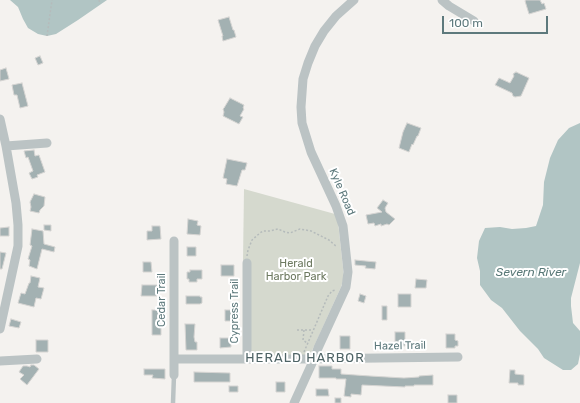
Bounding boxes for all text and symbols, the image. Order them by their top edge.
scale bar [444,8,550,34]
text: 100 m [449,16,483,30]
street label: Kyle Road [326,167,358,217]
park label: Herald Harbor Park [266,257,326,283]
water label: Severn River [496,266,566,280]
street label: Cedar Trail [155,273,169,327]
street label: Cypress Trail [228,278,242,344]
street label: Hazel Trail [374,339,426,353]
district label: HERALD HARBOR [245,350,365,366]

